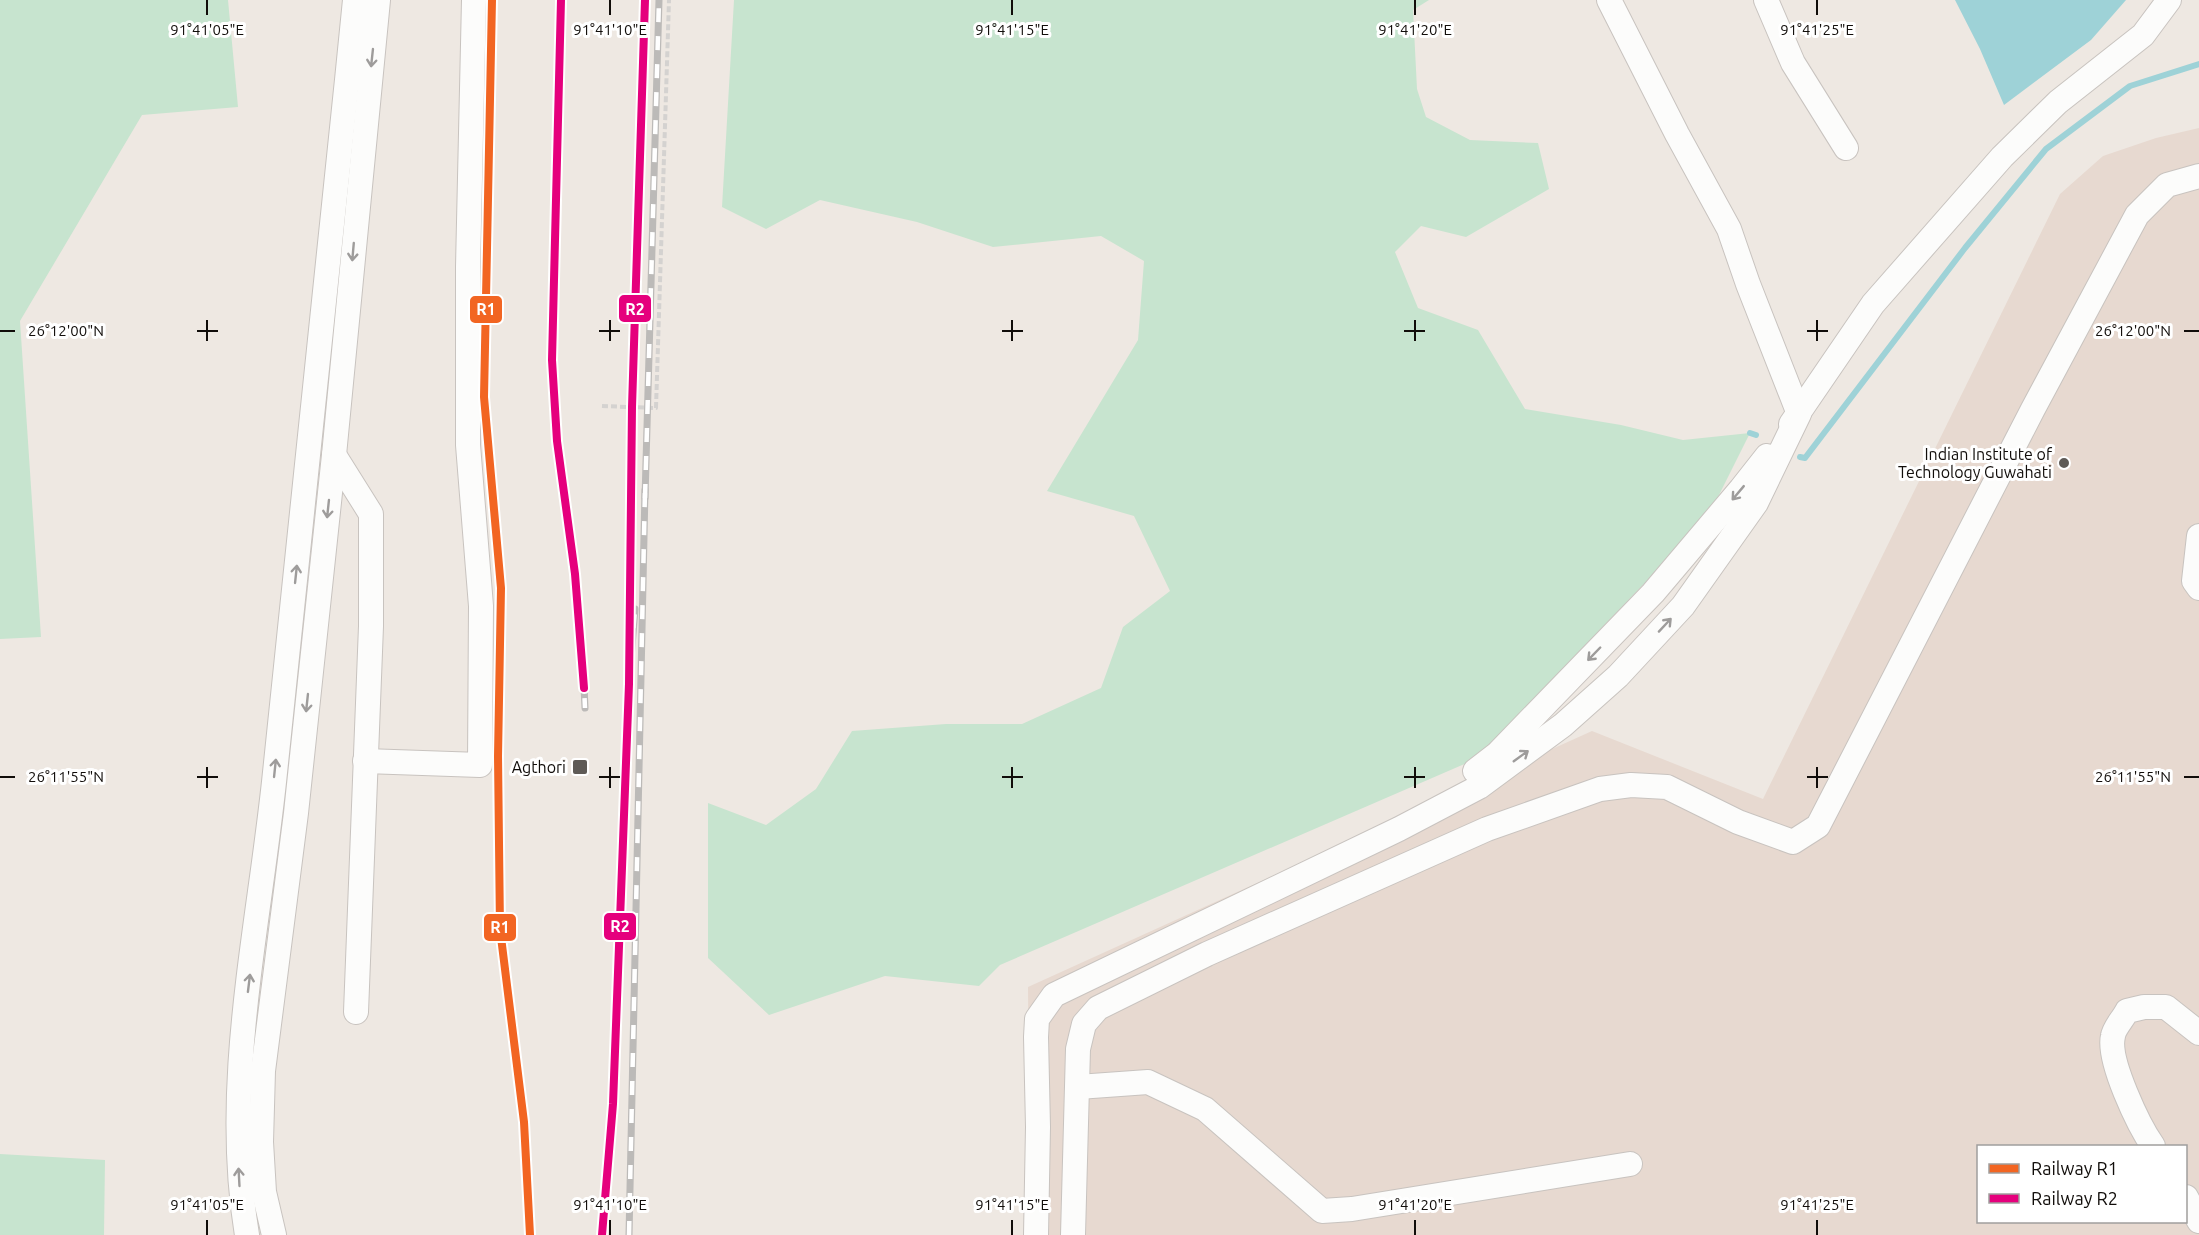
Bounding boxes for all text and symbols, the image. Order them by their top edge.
text: 91°41'05"E [170,21,244,38]
text: 91°41'10"E [573,21,647,38]
text: 91°41'15"E [975,21,1049,38]
text: 91°41'20"E [1378,21,1452,38]
text: 91°41'25"E [1780,21,1854,38]
one-way arrow [366,48,377,68]
one-way arrow [347,242,358,262]
line badge: R2 [618,294,652,323]
line badge: R1 [469,295,503,324]
text: R1 [476,300,496,318]
text: R2 [625,300,645,318]
text: 26°12'00"N [28,322,104,339]
text: 26°12'00"N [2095,322,2171,339]
place label: Indian Institute of Technology Guwahati [1898,445,2053,481]
marker: Indian Institute of Technology Guwahati [2057,456,2071,470]
one-way arrow [1731,485,1744,501]
one-way arrow [322,499,333,518]
one-way arrow [291,565,302,585]
one-way arrow [1658,618,1672,633]
one-way arrow [1587,647,1601,662]
one-way arrow [301,692,312,712]
one-way arrow [1512,750,1528,763]
place label: Agthori [512,758,566,776]
marker: Agthori [571,758,589,776]
one-way arrow [270,759,281,779]
text: 26°11'55"N [28,768,104,785]
text: 26°11'55"N [2095,768,2171,785]
line badge: R2 [603,912,637,941]
line badge: R1 [483,913,517,942]
text: R2 [610,917,630,935]
text: R1 [490,918,510,936]
one-way arrow [244,973,255,993]
legend [1977,1145,2187,1223]
text: Railway R1 [2031,1158,2118,1178]
one-way arrow [234,1168,245,1188]
text: Railway R2 [2031,1188,2118,1208]
text: 91°41'05"E [170,1196,244,1213]
text: 91°41'10"E [573,1196,647,1213]
text: 91°41'15"E [975,1196,1049,1213]
text: 91°41'20"E [1378,1196,1452,1213]
text: 91°41'25"E [1780,1196,1854,1213]

